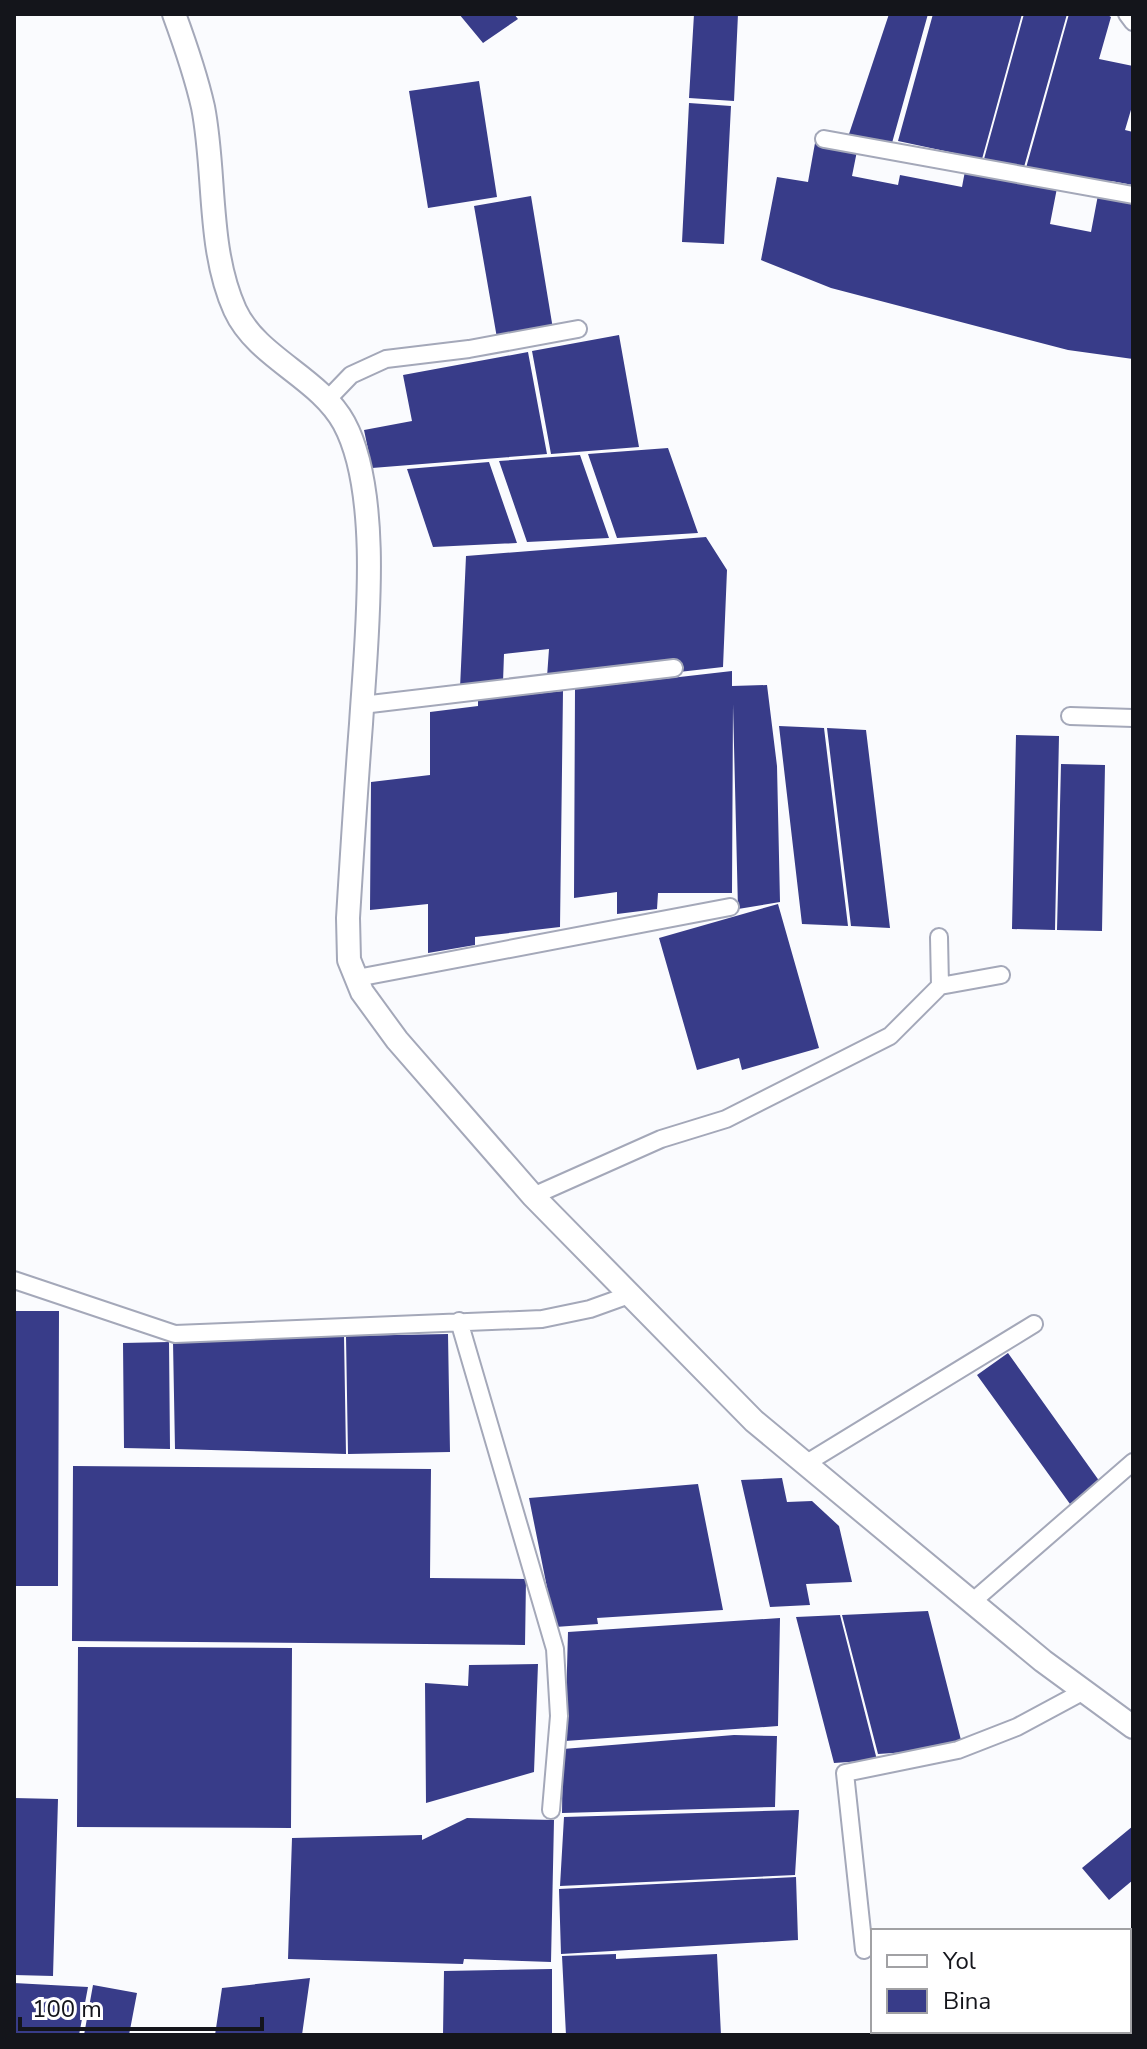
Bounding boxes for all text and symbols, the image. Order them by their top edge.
legend [871,1929,1131,2033]
text: Yol [942,1945,976,1977]
scale bar [20,1981,262,2031]
text: Bina [943,1985,991,2017]
text: 100 m [32,1993,102,2025]

